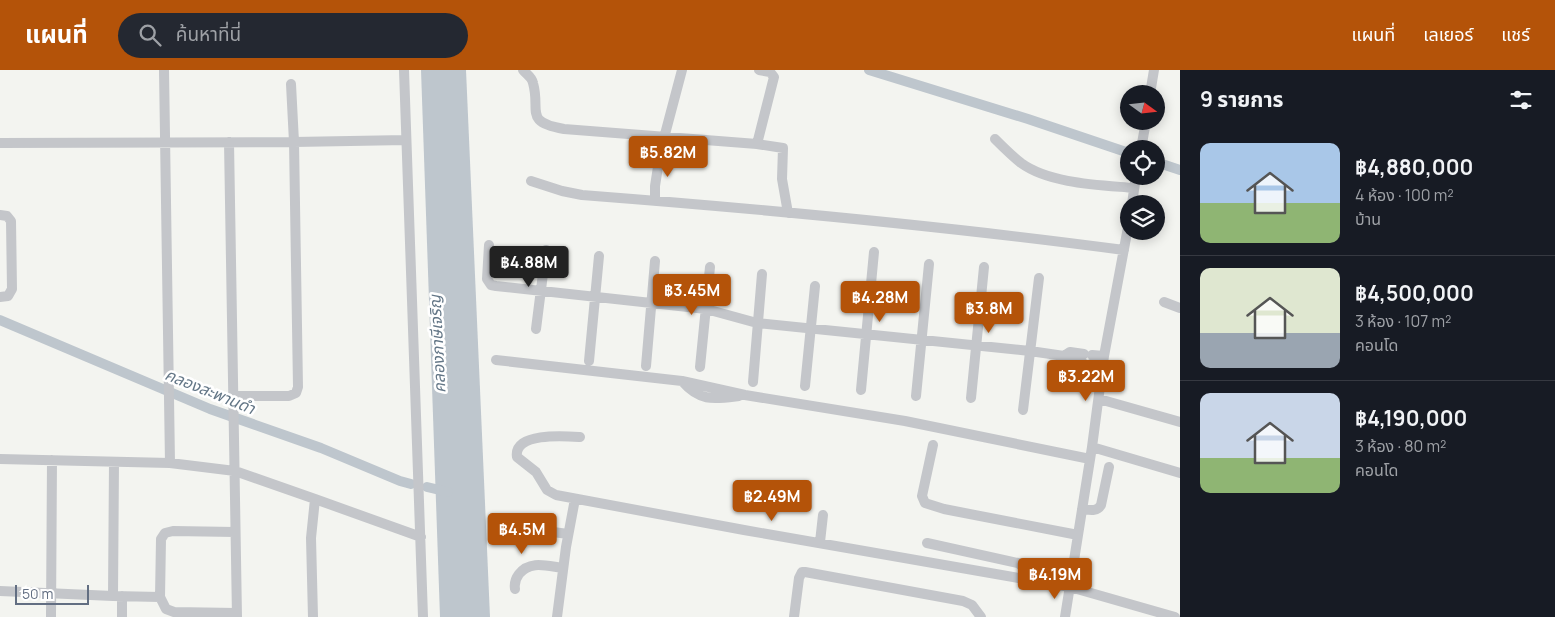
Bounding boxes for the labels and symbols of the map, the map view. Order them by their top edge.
north arrow [1120,85,1165,130]
pin: ฿5.82M [627,136,709,178]
pin: ฿4.88M [488,246,570,288]
pin: ฿3.45M [651,274,733,316]
pin: ฿4.28M [839,280,921,323]
pin: ฿3.8M [954,292,1024,334]
water label: คลองภาษีเจริญ [423,293,451,394]
pin: ฿3.22M [1045,360,1127,402]
water label: คลองสะพานดำ [162,363,260,420]
pin: ฿2.49M [731,480,813,522]
pin: ฿4.5M [487,512,557,555]
pin: ฿4.19M [1014,558,1096,600]
scale bar [15,582,89,605]

